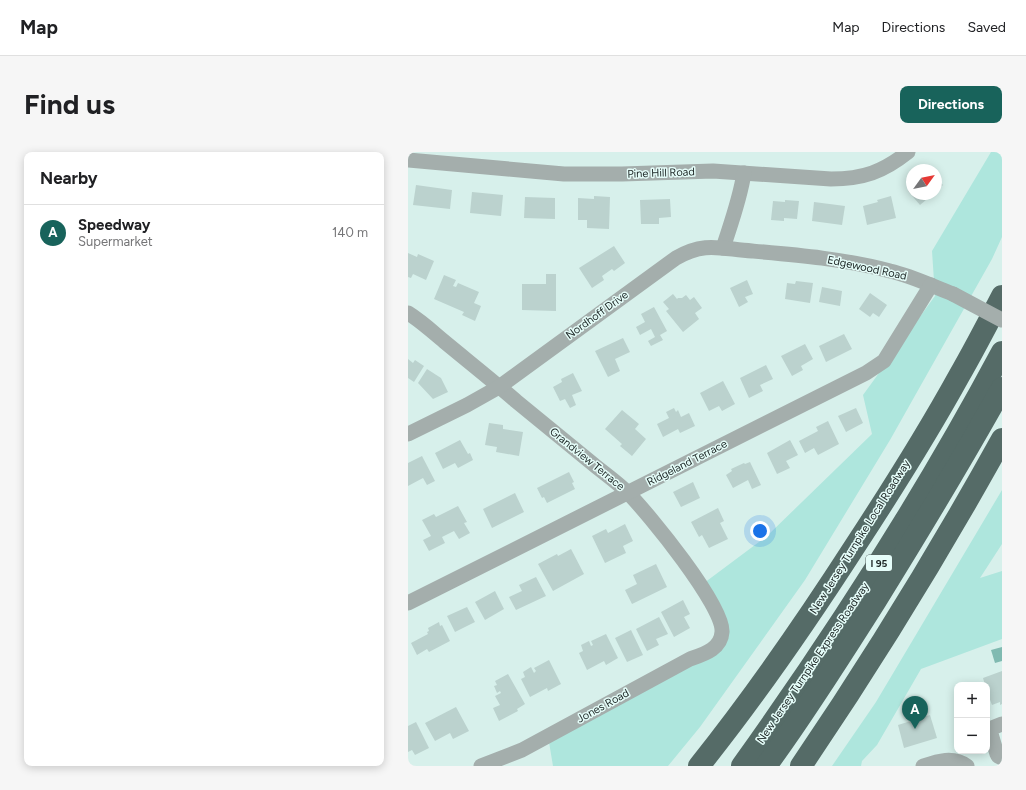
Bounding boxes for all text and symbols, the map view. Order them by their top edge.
text: Map [20,16,58,39]
text: Map [832,19,860,36]
text: Directions [882,19,945,36]
text: Saved [967,19,1006,36]
button: Directions [900,86,1002,123]
text: Find us [24,87,115,121]
north arrow [906,164,942,200]
street label: Pine Hill Road [627,165,695,181]
text: Nearby [40,168,98,188]
text: Speedway [78,216,150,234]
text: A [48,225,58,240]
text: 140 m [332,225,368,240]
text: Supermarket [78,234,153,249]
street label: Edgewood Road [826,253,908,283]
street label: Nordhoff Drive [563,288,631,342]
street label: Grandview Terrace [547,425,627,493]
street label: Ridgeland Terrace [645,437,729,489]
street label: New Jersey Turnpike Local Roadway [807,457,913,616]
your location [750,521,770,541]
road number: I 95 [866,555,892,571]
street label: New Jersey Turnpike Express Roadway [754,580,872,746]
map controls [954,682,990,754]
button: + [954,682,990,718]
street label: Jones Road [575,686,631,726]
pin: A [902,696,928,729]
button: − [954,718,990,754]

